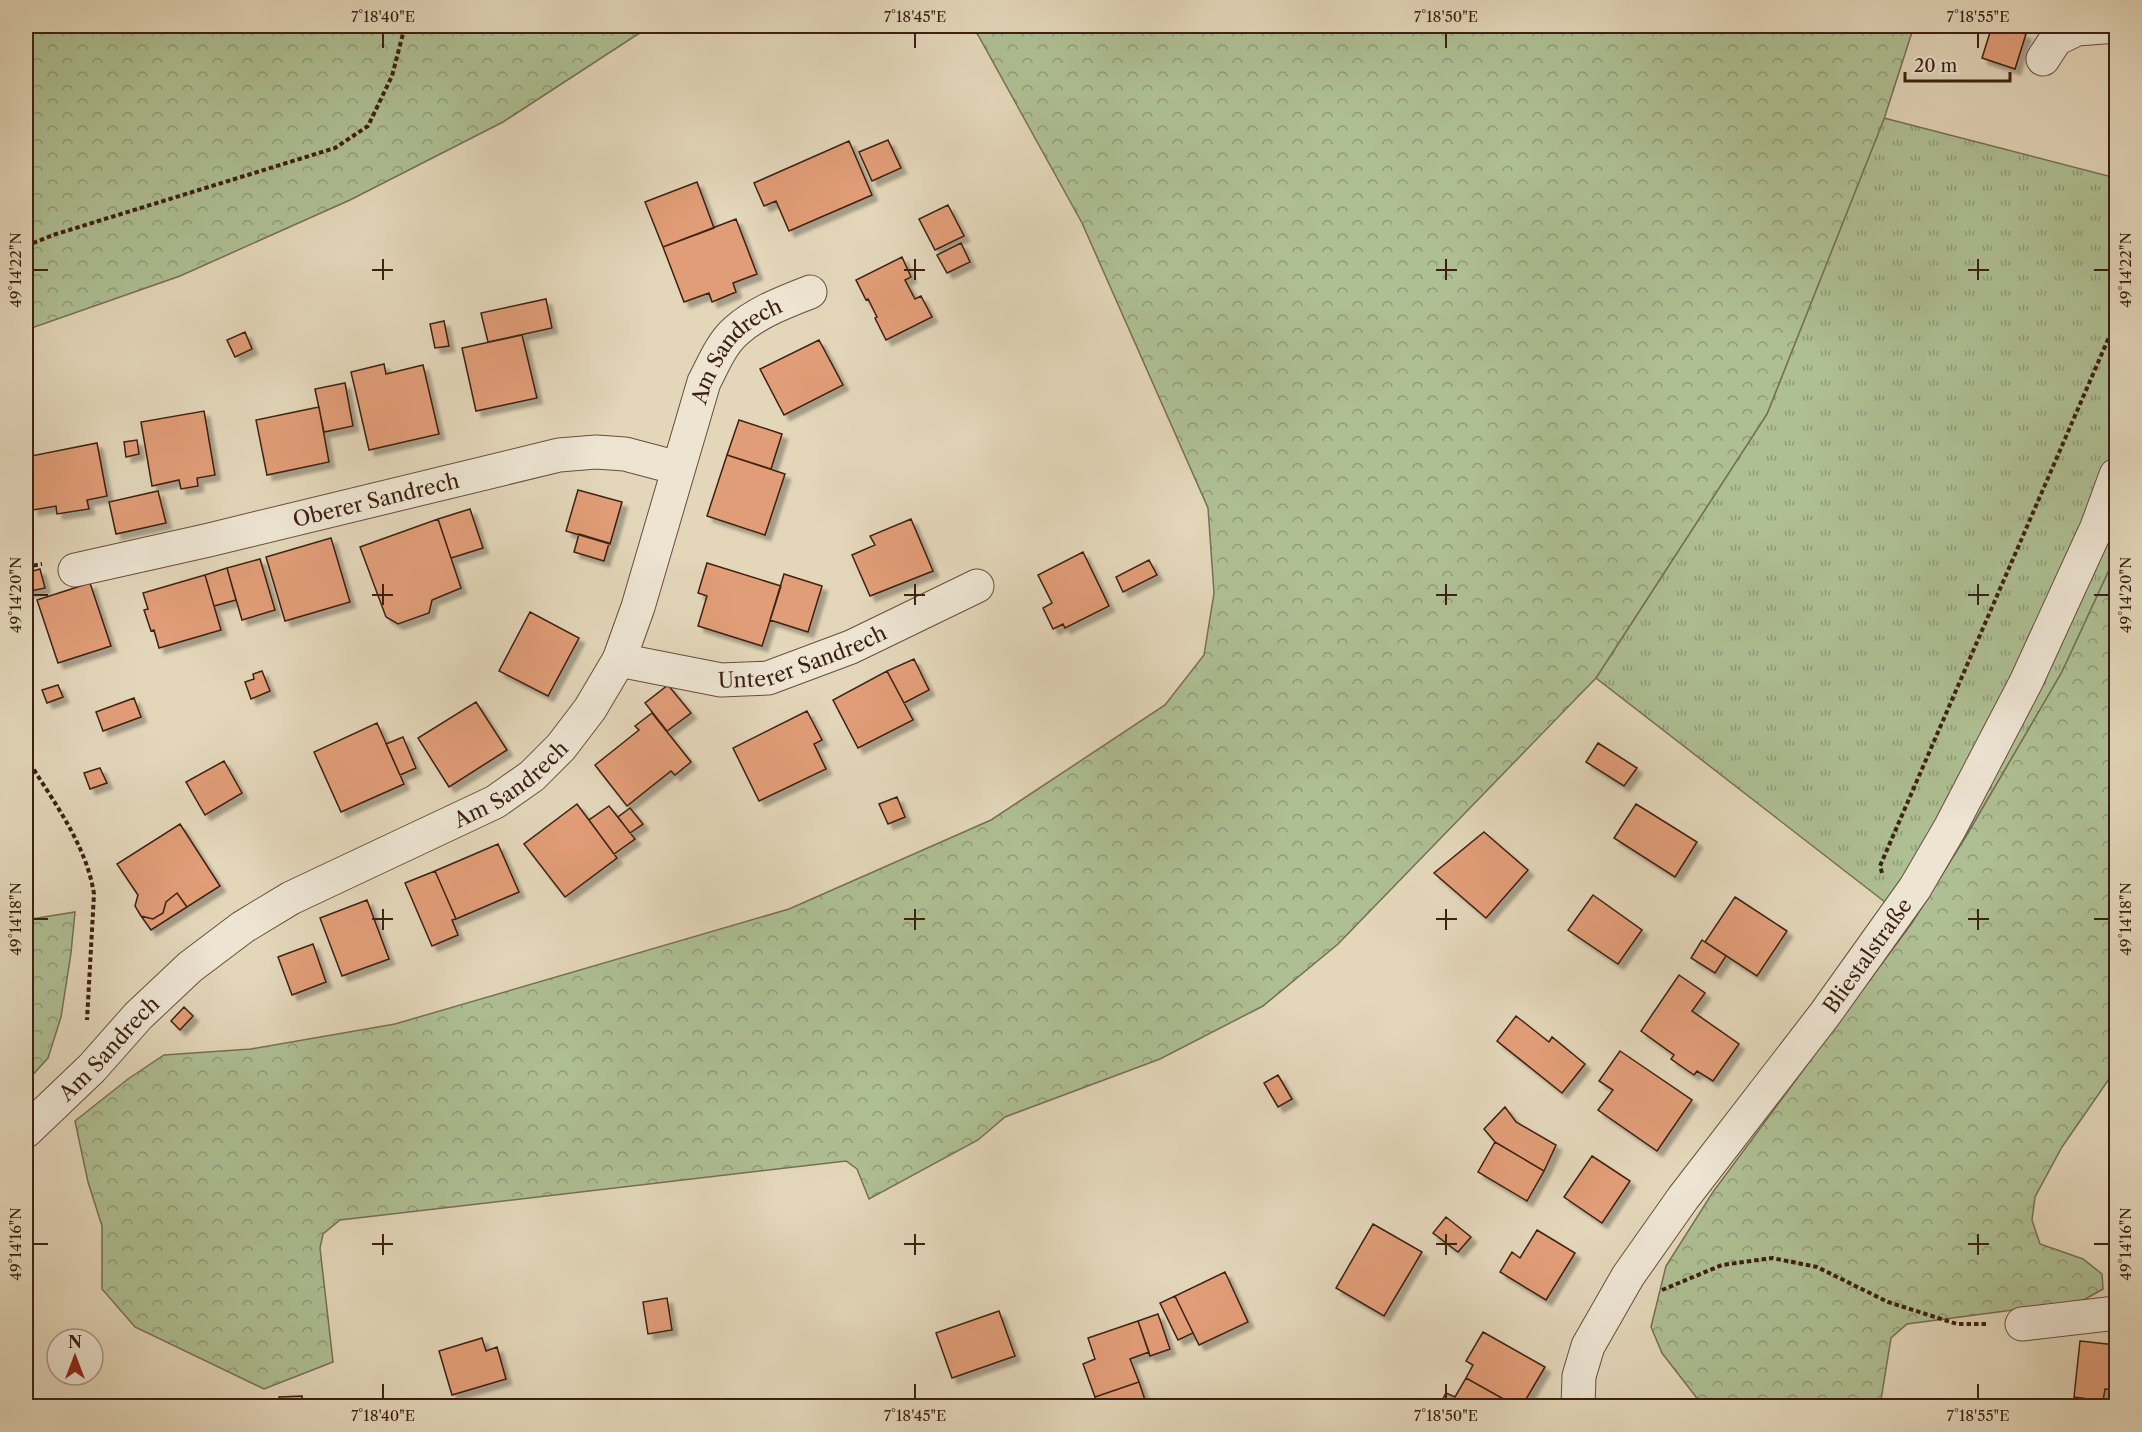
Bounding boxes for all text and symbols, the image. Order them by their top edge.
text: 7°18'40"E [351,7,415,26]
text: 7°18'45"E [884,7,946,26]
text: 7°18'50"E [1414,7,1478,26]
text: 7°18'55"E [1947,7,2009,26]
scale bar [1905,45,2010,83]
text: 20 m [1914,55,1958,77]
text: 49°14'22"N [6,232,25,308]
text: 49°14'22"N [2116,232,2135,308]
street label: Am Sandrech [685,293,786,408]
street label: Oberer Sandrech [290,467,462,532]
text: 49°14'20"N [6,557,25,633]
text: 49°14'20"N [2116,557,2135,633]
street label: Unterer Sandrech [717,619,890,693]
street label: Am Sandrech [449,735,573,833]
text: 49°14'18"N [6,882,25,956]
text: 49°14'18"N [2116,882,2135,956]
street label: Bliestalstraße [1817,893,1916,1018]
street label: Am Sandrech [53,991,164,1106]
text: 49°14'16"N [6,1207,25,1281]
text: 49°14'16"N [2116,1207,2135,1281]
north arrow [45,1327,105,1387]
text: N [68,1332,82,1352]
text: 7°18'40"E [351,1406,415,1425]
text: 7°18'45"E [884,1406,946,1425]
text: 7°18'50"E [1414,1406,1478,1425]
text: 7°18'55"E [1947,1406,2009,1425]

